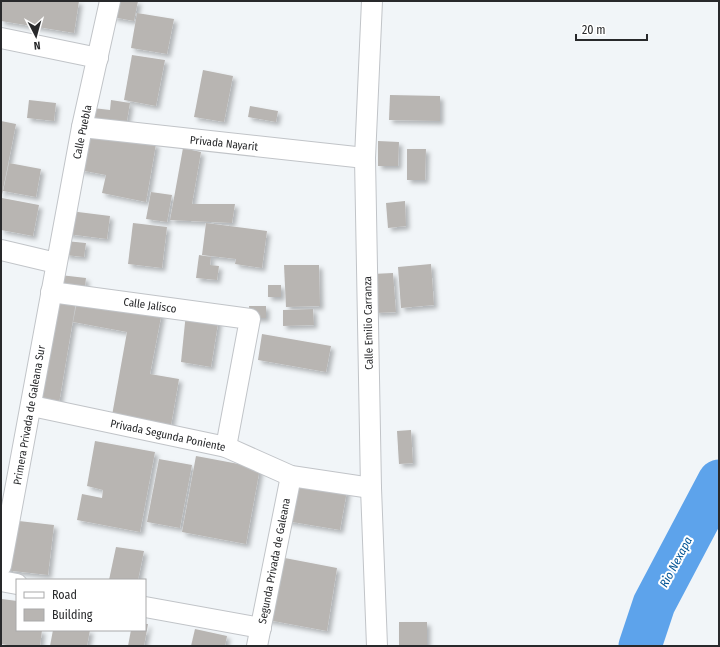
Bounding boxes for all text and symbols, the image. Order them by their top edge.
north arrow [16,16,56,56]
scale bar [576,16,647,42]
text: 20 m [582,23,606,37]
text: N [33,39,41,52]
street label: Calle Puebla [70,104,95,160]
street label: Privada Nayarit [189,133,259,154]
street label: Calle Emilio Carranza [361,276,376,370]
street label: Calle Jalisco [123,295,178,316]
street label: Primera Privada de Galeana Sur [11,344,48,486]
street label: Privada Segunda Poniente [109,417,227,454]
street label: Segunda Privada de Galeana [256,497,293,625]
water label: Rio Nexapa [657,534,695,590]
legend [16,579,146,631]
text: Road [52,588,77,602]
text: Building [52,608,93,622]

